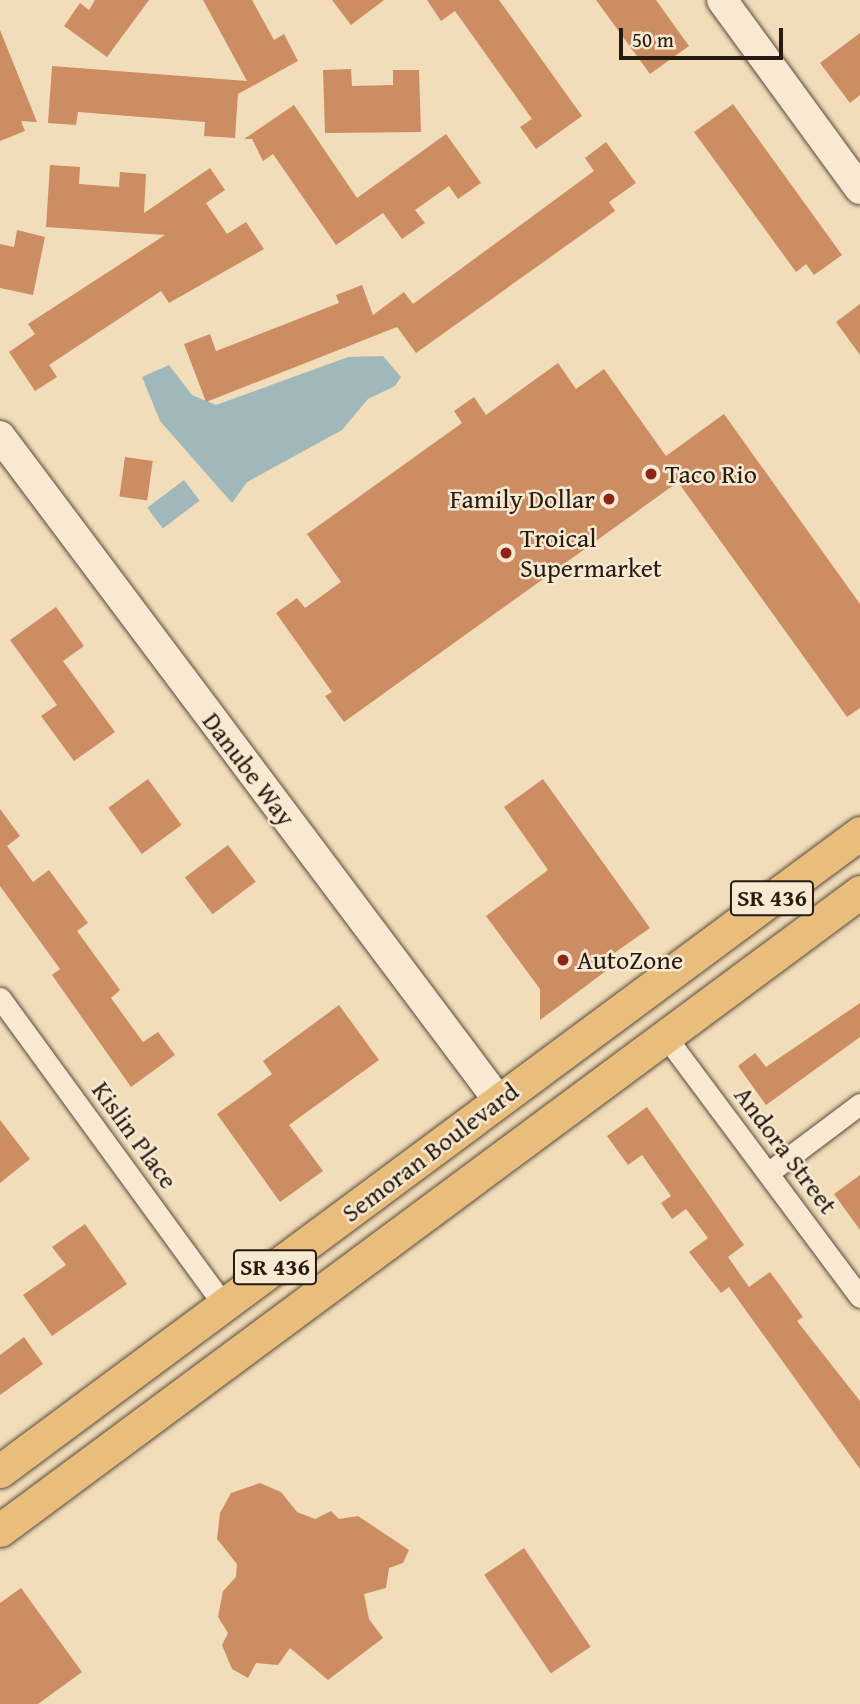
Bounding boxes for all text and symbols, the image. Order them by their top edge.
scale bar [622,14,786,58]
text: 50 m [632,24,674,55]
place label: Taco Rio [665,458,757,490]
marker: Taco Rio [643,466,659,482]
place label: Family Dollar [450,483,595,515]
marker: Family Dollar [601,491,617,507]
place label: Troical Supermarket [520,522,662,584]
marker: Troical Supermarket [498,545,514,561]
street label: Danube Way [196,706,302,832]
road number: SR 436 [728,877,816,918]
place label: AutoZone [577,944,683,976]
marker: AutoZone [555,952,571,968]
street label: Kislin Place [86,1075,184,1195]
street label: Semoran Boulevard [336,1075,524,1229]
street label: Andora Street [728,1080,844,1220]
road number: SR 436 [231,1246,319,1288]

